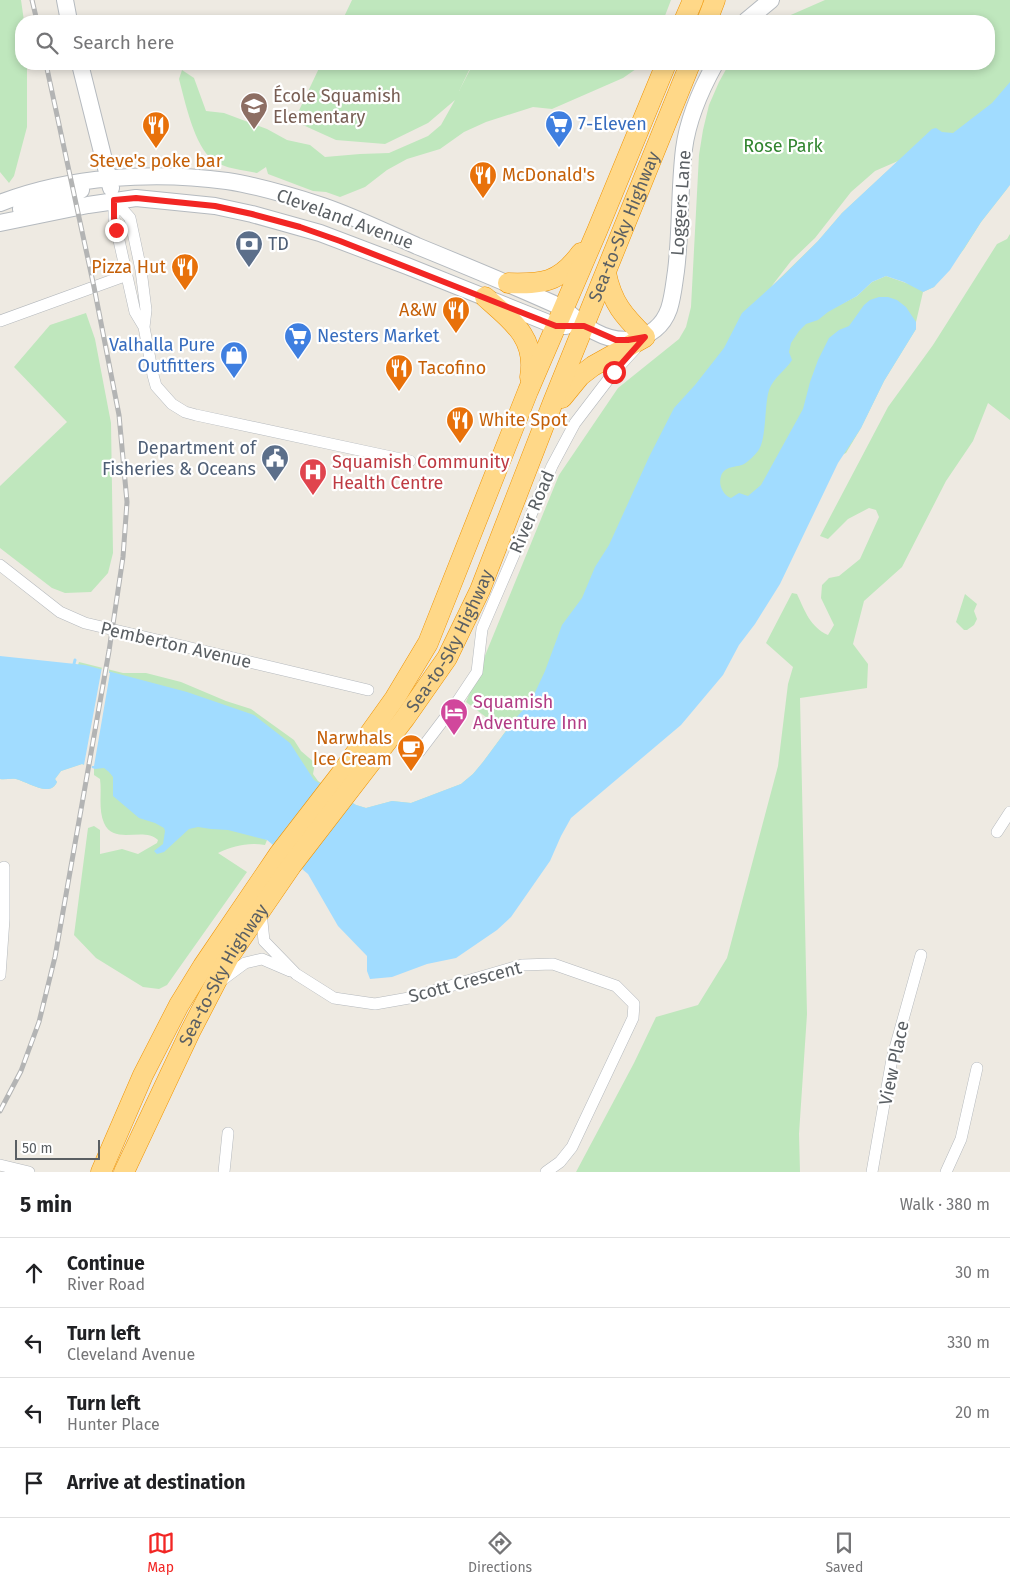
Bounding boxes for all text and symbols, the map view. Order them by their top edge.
search box [15,15,995,70]
icon: search [33,29,61,57]
text: Search here [73,31,174,54]
place label: École Squamish Elementary [273,84,401,128]
school or university icon: École Squamish Elementary [239,91,269,130]
supermarket icon: 7-Eleven [544,109,574,148]
restaurant icon: Steve's poke bar [141,110,171,149]
place label: 7-Eleven [578,113,647,135]
park label: Rose Park [743,135,824,157]
street label: Sea-to-Sky Highway [584,148,664,305]
street label: Loggers Lane [666,149,696,257]
place label: Steve's poke bar [89,150,223,172]
restaurant icon: McDonald's [468,160,498,199]
place label: McDonald's [502,164,595,186]
street label: Cleveland Avenue [273,184,417,254]
route end [105,219,128,242]
bank icon: TD [234,229,264,268]
place label: TD [268,233,289,255]
restaurant icon: Pizza Hut [170,252,200,291]
place label: Pizza Hut [91,256,166,278]
restaurant icon: A&W [441,295,471,334]
place label: A&W [399,299,437,321]
supermarket icon: Nesters Market [283,321,313,360]
place label: Nesters Market [317,325,440,347]
place label: Valhalla Pure Outfitters [109,334,215,377]
shop icon: Valhalla Pure Outfitters [219,340,249,379]
restaurant icon: Tacofino [384,353,414,392]
place label: Tacofino [418,357,486,379]
route start [603,361,626,384]
restaurant icon: White Spot [445,405,475,444]
place label: White Spot [479,409,568,431]
place label: Department of Fisheries & Oceans [102,437,258,480]
public building icon: Department of Fisheries & Oceans [260,443,290,482]
place label: Squamish Community Health Centre [332,451,510,494]
hospital icon: Squamish Community Health Centre [298,457,328,496]
street label: River Road [505,467,559,557]
street label: Sea-to-Sky Highway [401,566,498,717]
street label: Pemberton Avenue [98,617,254,673]
place label: Squamish Adventure Inn [473,691,588,734]
hotel icon: Squamish Adventure Inn [439,697,469,736]
place label: Narwhals Ice Cream [313,727,392,770]
cafe icon: Narwhals Ice Cream [396,733,426,772]
street label: Sea-to-Sky Highway [174,899,273,1049]
street label: Scott Crescent [406,956,524,1008]
street label: View Place [874,1019,914,1107]
scale bar [15,1137,100,1160]
text: 50 m [22,1140,53,1157]
text: 5 min [20,1192,72,1218]
text: Walk · 380 m [900,1195,990,1214]
text: Continue [67,1252,145,1275]
icon: ahead [20,1259,48,1287]
text: 30 m [955,1263,990,1282]
text: River Road [67,1275,145,1294]
text: Turn left [67,1322,141,1345]
icon: left [20,1329,48,1357]
text: 330 m [947,1333,990,1352]
text: Cleveland Avenue [67,1345,195,1364]
text: Turn left [67,1392,141,1415]
icon: left [20,1399,48,1427]
text: 20 m [955,1403,990,1422]
text: Hunter Place [67,1415,160,1434]
icon: arrive [20,1469,48,1497]
text: Arrive at destination [67,1471,246,1494]
tab: Map [147,1529,175,1576]
tab: Directions [468,1529,532,1576]
tab: Saved [825,1529,863,1576]

